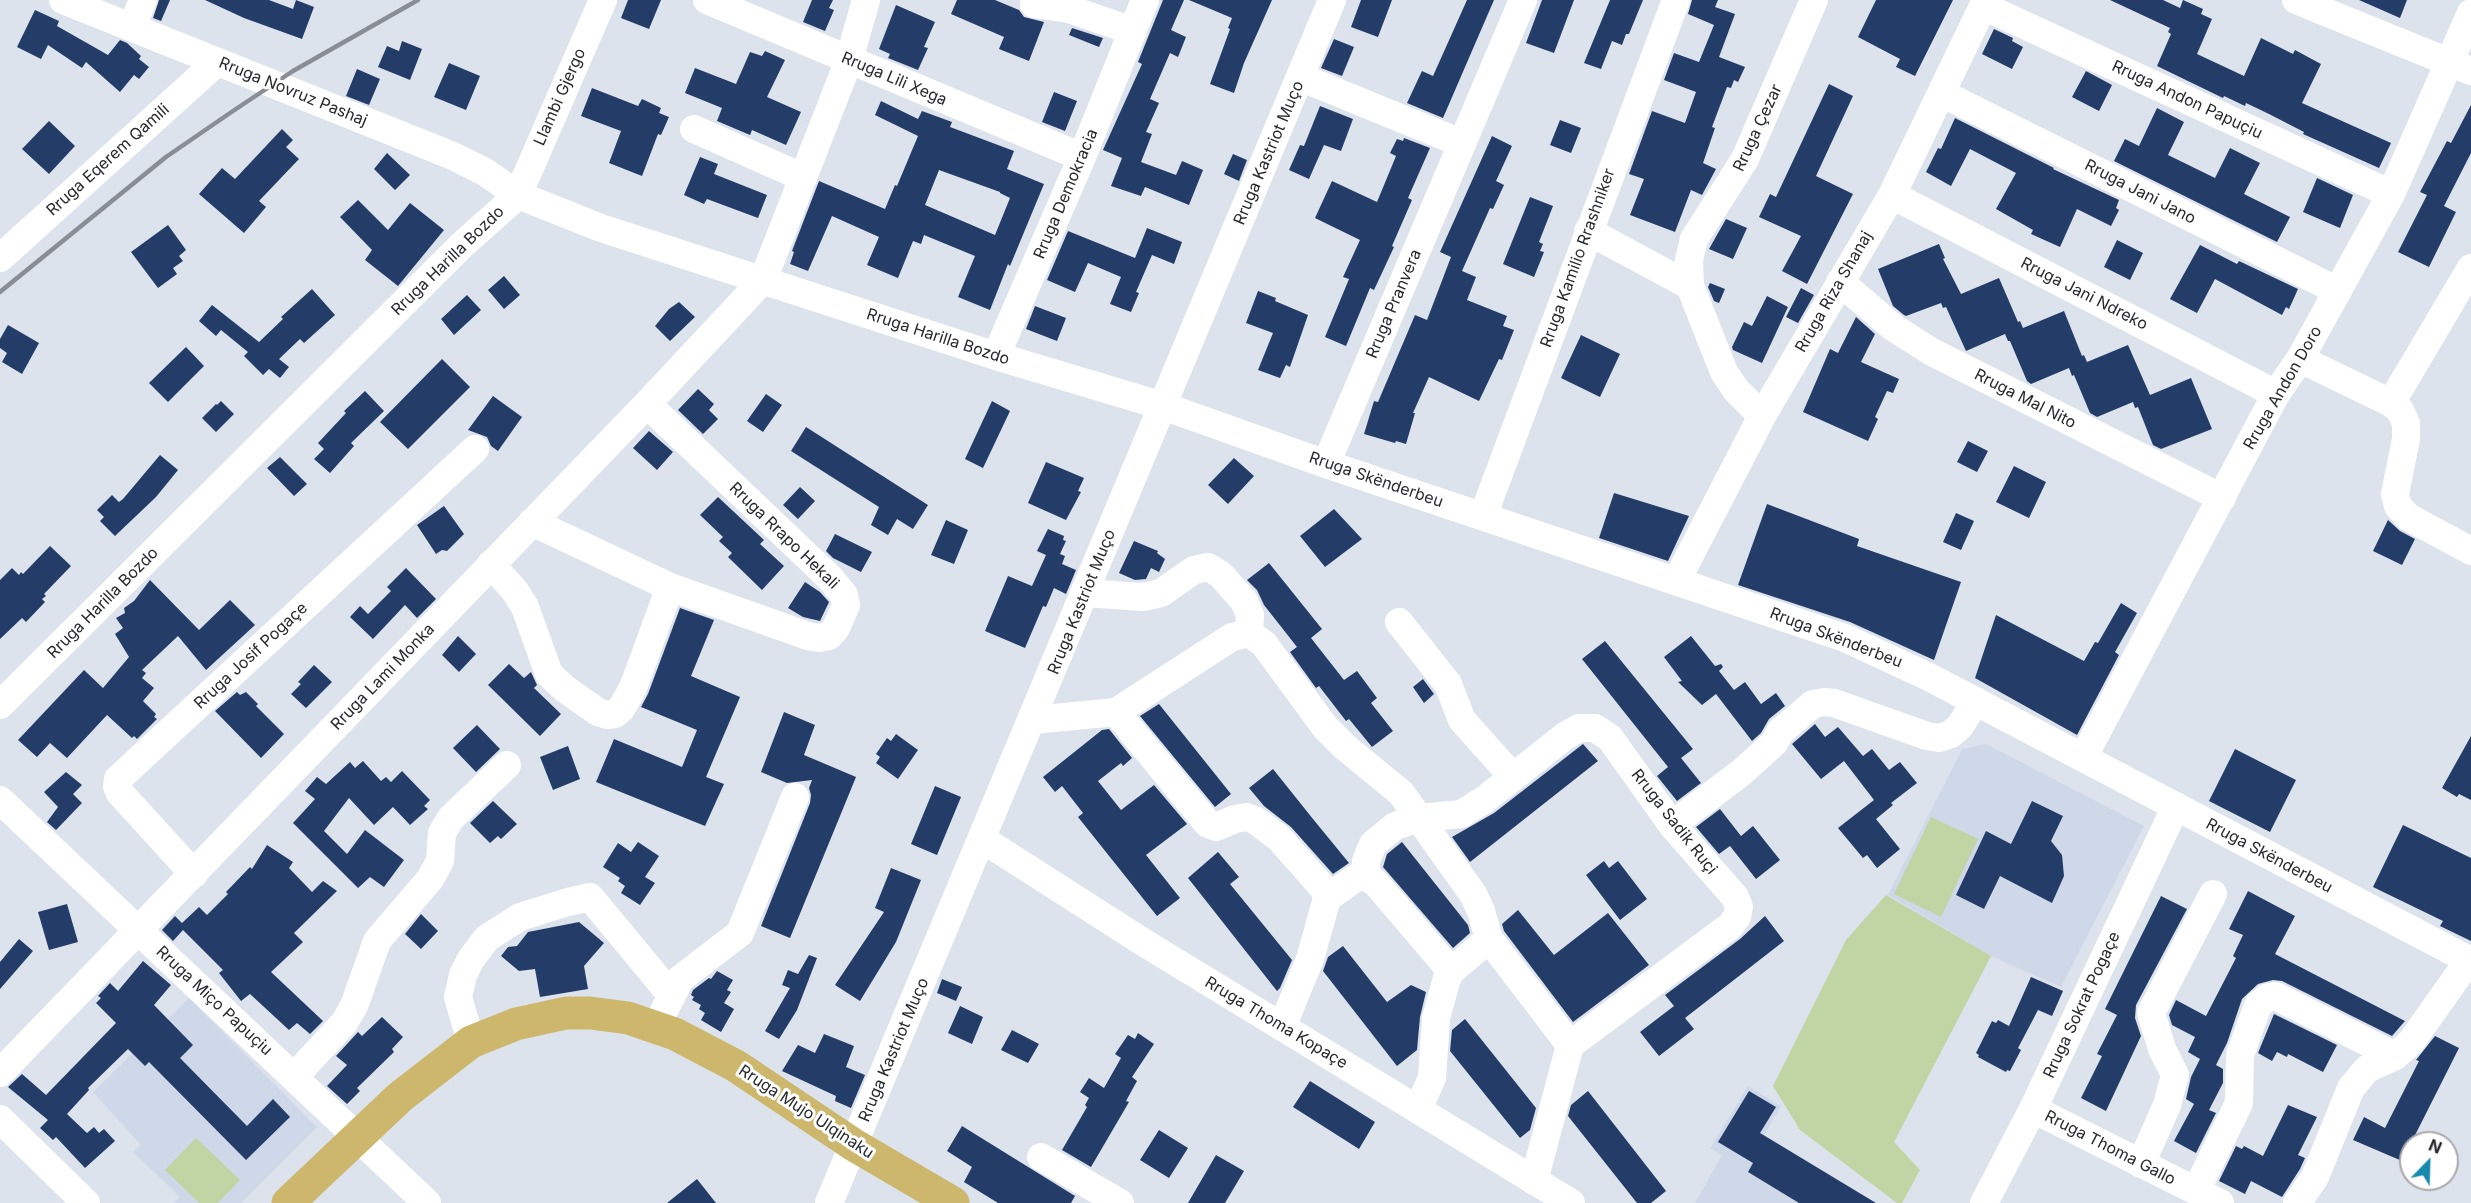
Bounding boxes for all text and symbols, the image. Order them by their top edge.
street label: Llambi Gjergo [530,45,590,149]
street label: Rruga Lili Xega [838,48,950,110]
street label: Rruga Novruz Pashaj [216,53,370,131]
street label: Rruga Andon Papuçiu [2109,57,2265,143]
street label: Rruga Kastriot Muço [1230,78,1308,228]
street label: Rruga Çezar [1729,81,1787,175]
street label: Rruga Eqerem Qamili [43,100,173,220]
street label: Rruga Demokracia [1030,126,1102,262]
street label: Rruga Jani Jano [2081,156,2199,228]
street label: Rruga Kamilio Rrashniker [1537,166,1619,350]
street label: Rruga Harilla Bozdo [388,202,508,320]
street label: Rruga Riza Shanaj [1792,228,1876,356]
street label: Rruga Pranvera [1362,247,1426,361]
street label: Rruga Jani Ndreko [2017,254,2151,334]
street label: Rruga Harilla Bozdo [864,305,1012,369]
street label: Rruga Andon Doro [2240,323,2326,453]
street label: Rruga Mal Nito [1971,365,2079,433]
street label: Rruga Skënderbeu [1306,448,1446,512]
street label: Rruga Rrapo Hekali [725,479,843,593]
street label: Rruga Kastriot Muço [1044,527,1120,677]
street label: Rruga Harilla Bozdo [43,543,163,663]
street label: Rruga Josif Pogaçe [191,599,311,713]
street label: Rruga Skënderbeu [1767,604,1905,672]
street label: Rruga Lami Monka [327,620,439,734]
street label: Rruga Sadik Ruçi [1627,766,1721,878]
street label: Rruga Skënderbeu [2202,815,2336,897]
street label: Rruga Sokrat Pogaçe [2040,929,2124,1081]
street label: Rruga Miço Papuçiu [152,942,276,1060]
street label: Rruga Thoma Kopaçe [1201,973,1351,1073]
street label: Rruga Kastriot Muço [855,975,933,1125]
street label: Rruga Mujo Ulqinaku [735,1061,877,1163]
street label: Rruga Thoma Gallo [2041,1107,2179,1189]
north arrow [2399,1131,2459,1191]
text: N [2426,1135,2445,1158]

